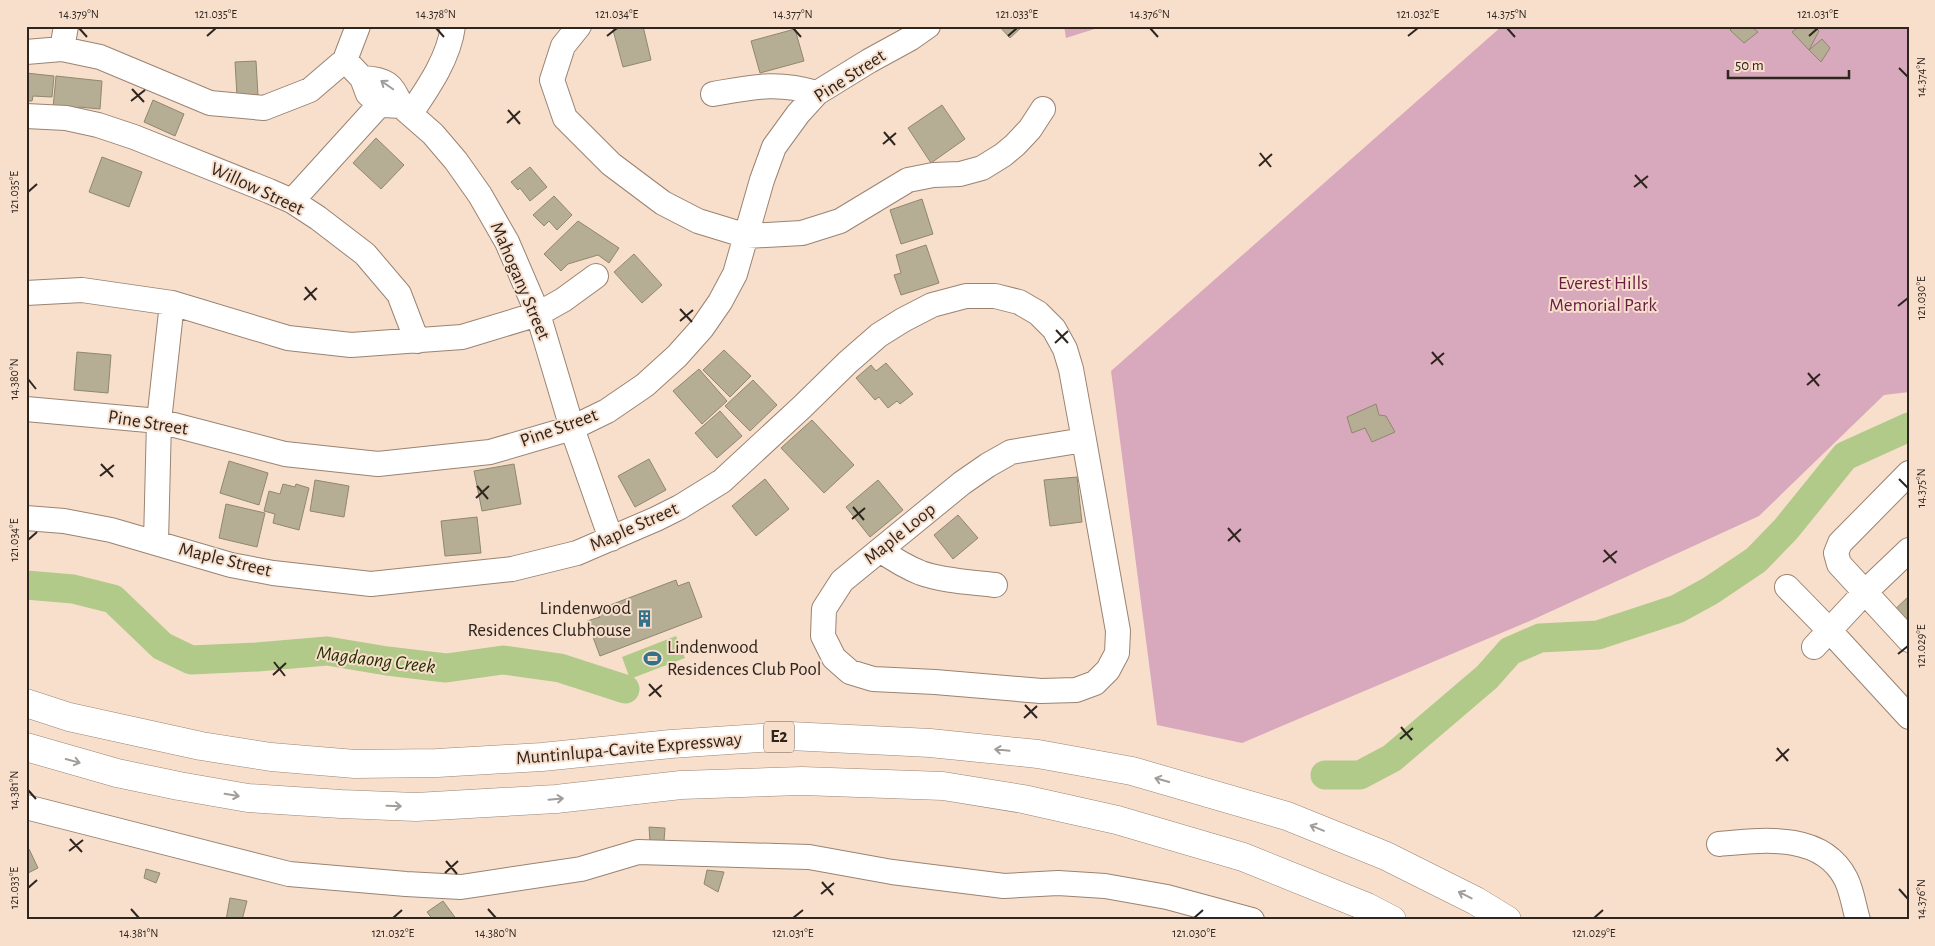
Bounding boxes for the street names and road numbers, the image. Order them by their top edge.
street label: Pine Street [811,46,889,106]
street label: Willow Street [207,159,307,219]
street label: Mahogany Street [487,219,553,343]
street label: Pine Street [518,405,600,451]
street label: Pine Street [107,407,189,439]
street label: Maple Street [587,499,681,555]
street label: Maple Loop [861,500,939,568]
street label: Maple Street [177,539,273,581]
road number: E2 [764,722,794,752]
street label: Muntinlupa-Cavite Expressway [515,730,743,768]

